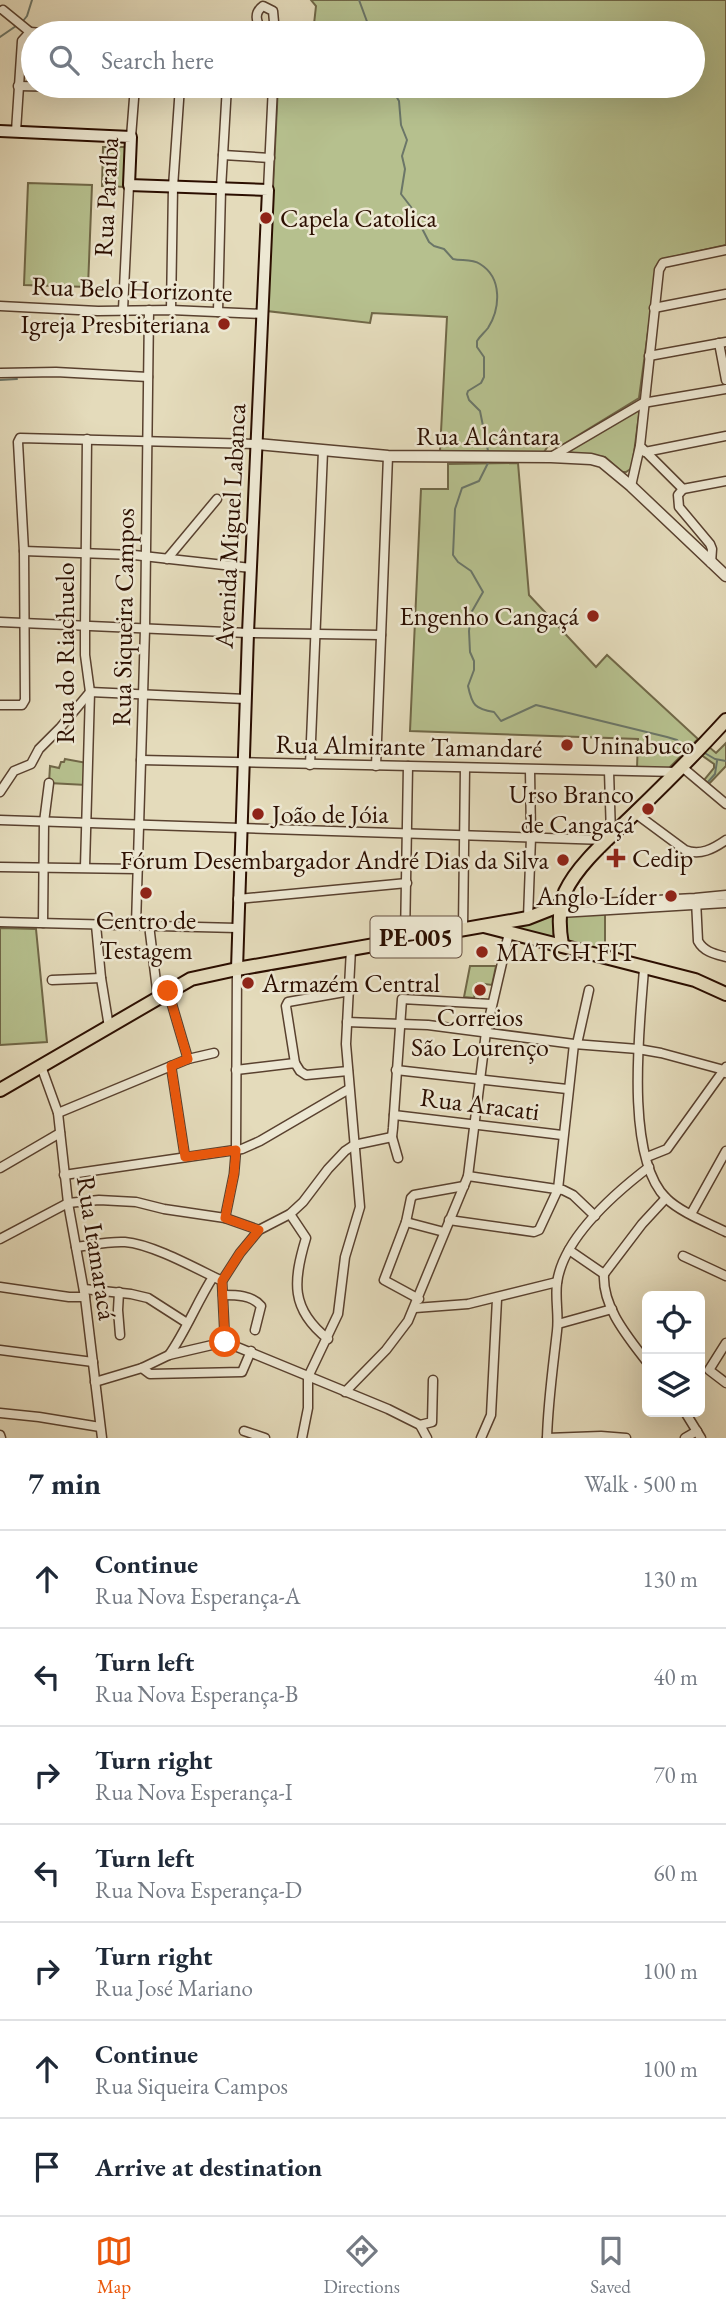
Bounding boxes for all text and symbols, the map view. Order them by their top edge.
search box [21,21,705,98]
icon: search [45,41,83,79]
text: Search here [101,43,214,77]
street label: Rua Paraíba [86,136,126,258]
place label: Capela Catolica [280,201,438,235]
marker: Capela Catolica [258,210,274,226]
street label: Rua Belo Horizonte [31,268,233,310]
place label: Igreja Presbiteriana [20,307,211,341]
marker: Igreja Presbiteriana [216,316,232,332]
street label: Avenida Miguel Labanca [207,402,253,650]
street label: Rua Alcântara [416,419,561,453]
street label: Rua Siqueira Campos [104,508,142,726]
street label: Rua do Riachuelo [48,562,82,744]
place label: Engenho Cangaçá [399,599,580,633]
marker: Engenho Cangaçá [585,608,601,624]
street label: Rua Almirante Tamandaré [275,727,543,765]
place label: Uninabuco [581,728,694,762]
marker: Uninabuco [559,737,575,753]
place label: Urso Branco de Cangaçá [509,777,635,841]
place label: João de Jóia [270,797,389,831]
marker: Urso Branco de Cangaçá [640,801,656,817]
marker: João de Jóia [250,806,266,822]
place label: Cedip [632,841,693,875]
place label: Fórum Desembargador André Dias da Silva [120,843,550,877]
marker: Cedip [606,848,626,868]
marker: Fórum Desembargador André Dias da Silva [555,852,571,868]
place label: Anglo Líder [535,879,657,913]
marker: Centro de Testagem [138,885,154,901]
marker: Anglo Líder [663,888,679,904]
place label: Centro de Testagem [96,903,196,967]
road number: PE-005 [370,917,462,958]
place label: MATCH FIT [496,935,637,969]
marker: MATCH FIT [474,944,490,960]
place label: Armazém Central [261,966,440,1000]
route end [152,975,183,1006]
marker: Armazém Central [240,975,256,991]
marker: Correios São Lourenço [472,982,488,998]
place label: Correios São Lourenço [411,1000,549,1064]
street label: Rua Aracati [418,1080,542,1128]
street label: Rua Itamaracá [69,1174,125,1323]
map controls [642,1291,705,1417]
button: locate [642,1291,705,1354]
route start [209,1326,240,1357]
button: layers [642,1354,705,1417]
text: 7 min [28,1464,101,1503]
text: Walk · 500 m [584,1469,698,1499]
text: Continue [95,1547,198,1581]
icon: ahead [28,1560,66,1598]
text: 130 m [642,1564,698,1594]
text: Rua Nova Esperança-A [95,1581,301,1611]
text: Turn left [95,1645,194,1679]
icon: left [28,1658,66,1696]
text: 40 m [653,1662,698,1692]
text: Rua Nova Esperança-B [95,1679,298,1709]
text: Turn right [95,1743,213,1777]
icon: right [28,1756,66,1794]
text: 70 m [653,1760,698,1790]
text: Rua Nova Esperança-I [95,1777,293,1807]
text: Turn left [95,1841,194,1875]
icon: left [28,1854,66,1892]
text: 60 m [653,1858,698,1888]
text: Rua Nova Esperança-D [95,1875,302,1905]
text: Turn right [95,1939,213,1973]
icon: right [28,1952,66,1990]
text: 100 m [642,1956,698,1986]
text: Rua José Mariano [95,1973,253,2003]
text: Continue [95,2037,198,2071]
icon: ahead [28,2050,66,2088]
text: 100 m [642,2054,698,2084]
text: Rua Siqueira Campos [95,2071,288,2101]
icon: arrive [28,2148,66,2186]
text: Arrive at destination [95,2150,322,2184]
tab: Map [95,2232,133,2299]
tab: Directions [323,2232,400,2299]
tab: Saved [590,2232,631,2299]

